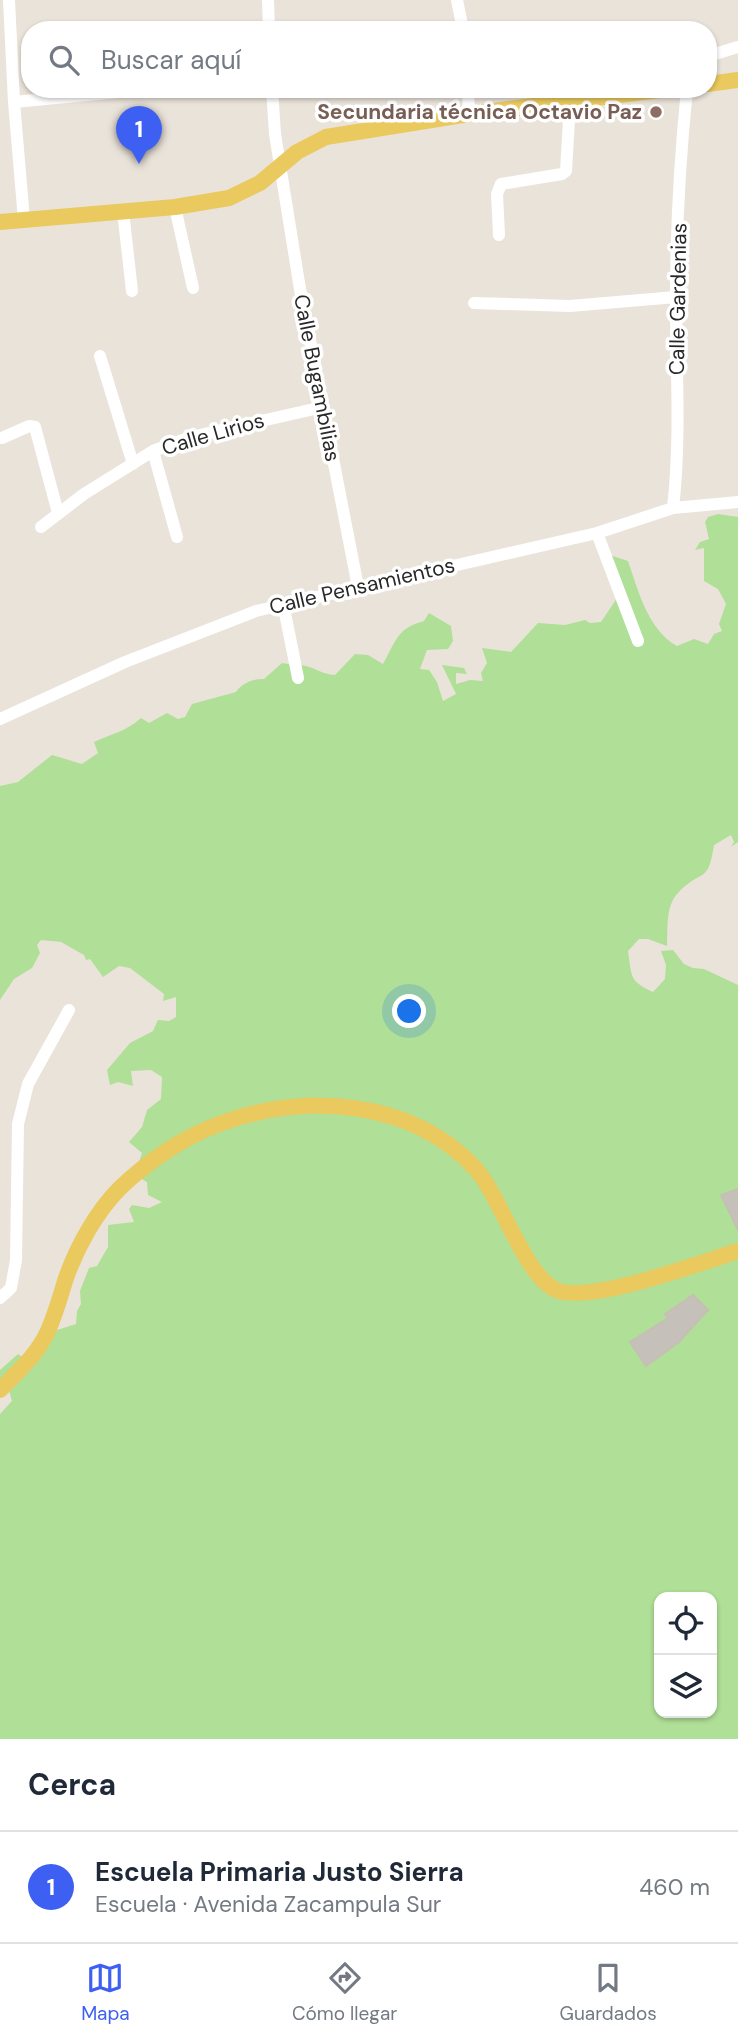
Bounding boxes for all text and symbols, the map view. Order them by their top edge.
search box [21,21,717,98]
icon: search [45,41,83,79]
text: Buscar aquí [101,43,241,77]
place label: Secundaria técnica Octavio Paz [317,98,642,126]
marker: Secundaria técnica Octavio Paz [648,104,664,120]
pin: 1 [116,106,162,164]
street label: Calle Gardenias [663,223,693,375]
street label: Calle Bugambilias [287,292,347,464]
street label: Calle Lirios [159,406,267,462]
street label: Calle Pensamientos [267,551,457,621]
your location [392,994,426,1028]
map controls [654,1592,717,1718]
button: locate [654,1592,717,1655]
button: layers [654,1655,717,1718]
text: Cerca [28,1765,116,1804]
text: Escuela Primaria Justo Sierra [95,1855,464,1889]
text: 1 [47,1872,55,1902]
text: 460 m [639,1872,710,1902]
text: Escuela · Avenida Zacampula Sur [95,1889,441,1919]
tab: Mapa [81,1959,130,2026]
tab: Cómo llegar [292,1959,397,2026]
tab: Guardados [560,1959,657,2026]

